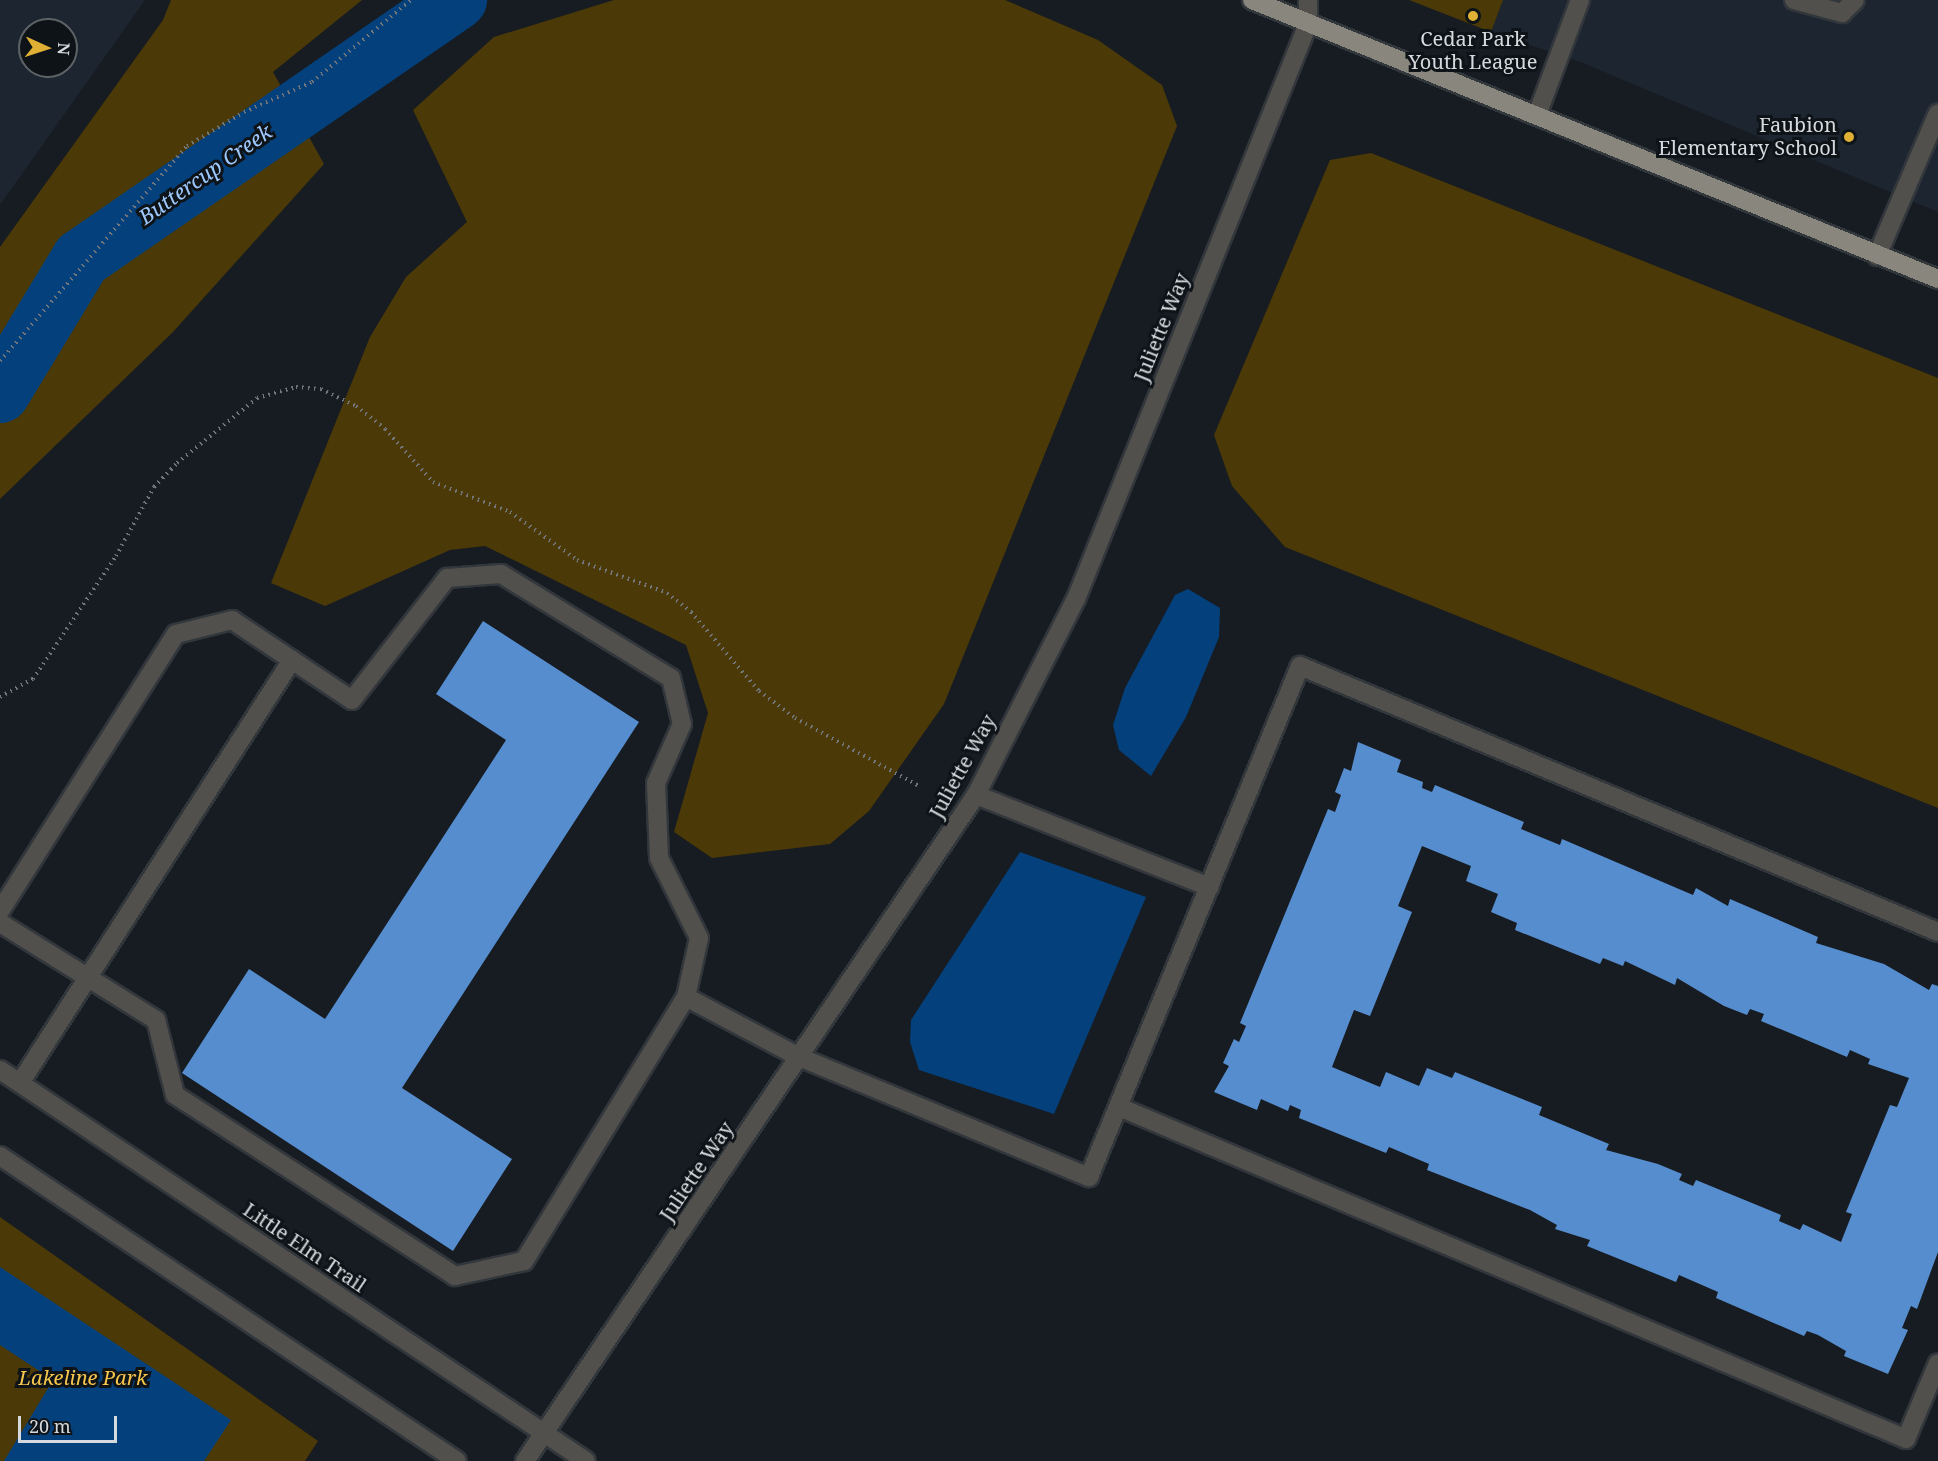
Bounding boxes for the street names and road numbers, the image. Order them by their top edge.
street label: Juliette Way [1128,269,1194,385]
street label: Juliette Way [924,710,1000,822]
street label: Juliette Way [654,1117,738,1225]
street label: Little Elm Trail [239,1197,371,1297]

